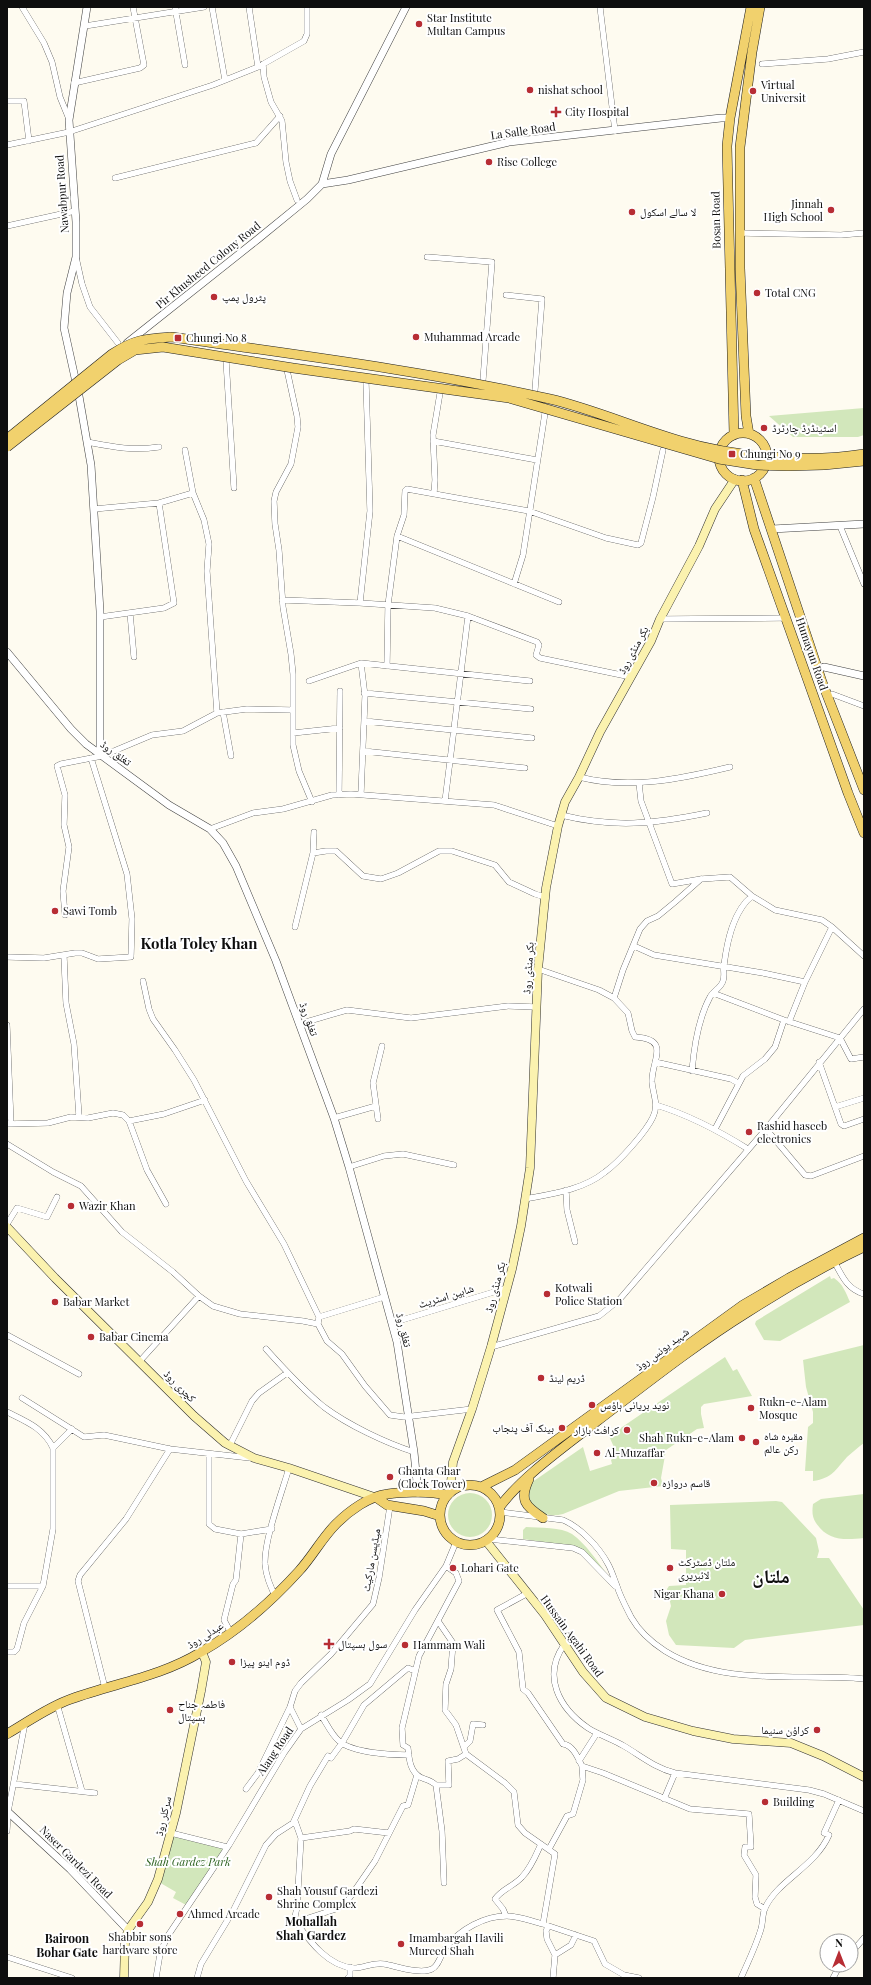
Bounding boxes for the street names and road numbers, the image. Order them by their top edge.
street label: La Salle Road [489,118,557,142]
street label: Nawabpur Road [51,154,72,234]
street label: Bosan Road [707,190,724,249]
street label: Pir Khusheed Colony Road [152,217,264,312]
street label: Humayun Road [793,615,832,693]
street label: بکر منڈی روڈ [614,623,651,676]
street label: تغلق روڈ [98,736,135,769]
street label: بکر منڈی روڈ [518,941,537,995]
street label: تغلق روڈ [296,1000,323,1038]
street label: بکر منڈی روڈ [481,1260,509,1314]
street label: شاہین اسٹریٹ [416,1280,475,1311]
street label: تغلق روڈ [393,1311,416,1349]
street label: شہید یونس روڈ [632,1324,692,1374]
street label: کچری روڈ [161,1366,200,1405]
street label: میڈیسن مارکیٹ [358,1527,383,1593]
street label: Hussain Agahi Road [538,1592,608,1680]
street label: عبدلی روڈ [184,1617,226,1652]
street label: Alang Road [252,1723,297,1779]
street label: سرکلر روڈ [151,1795,174,1837]
street label: Naser Gardezi Road [37,1822,116,1902]

